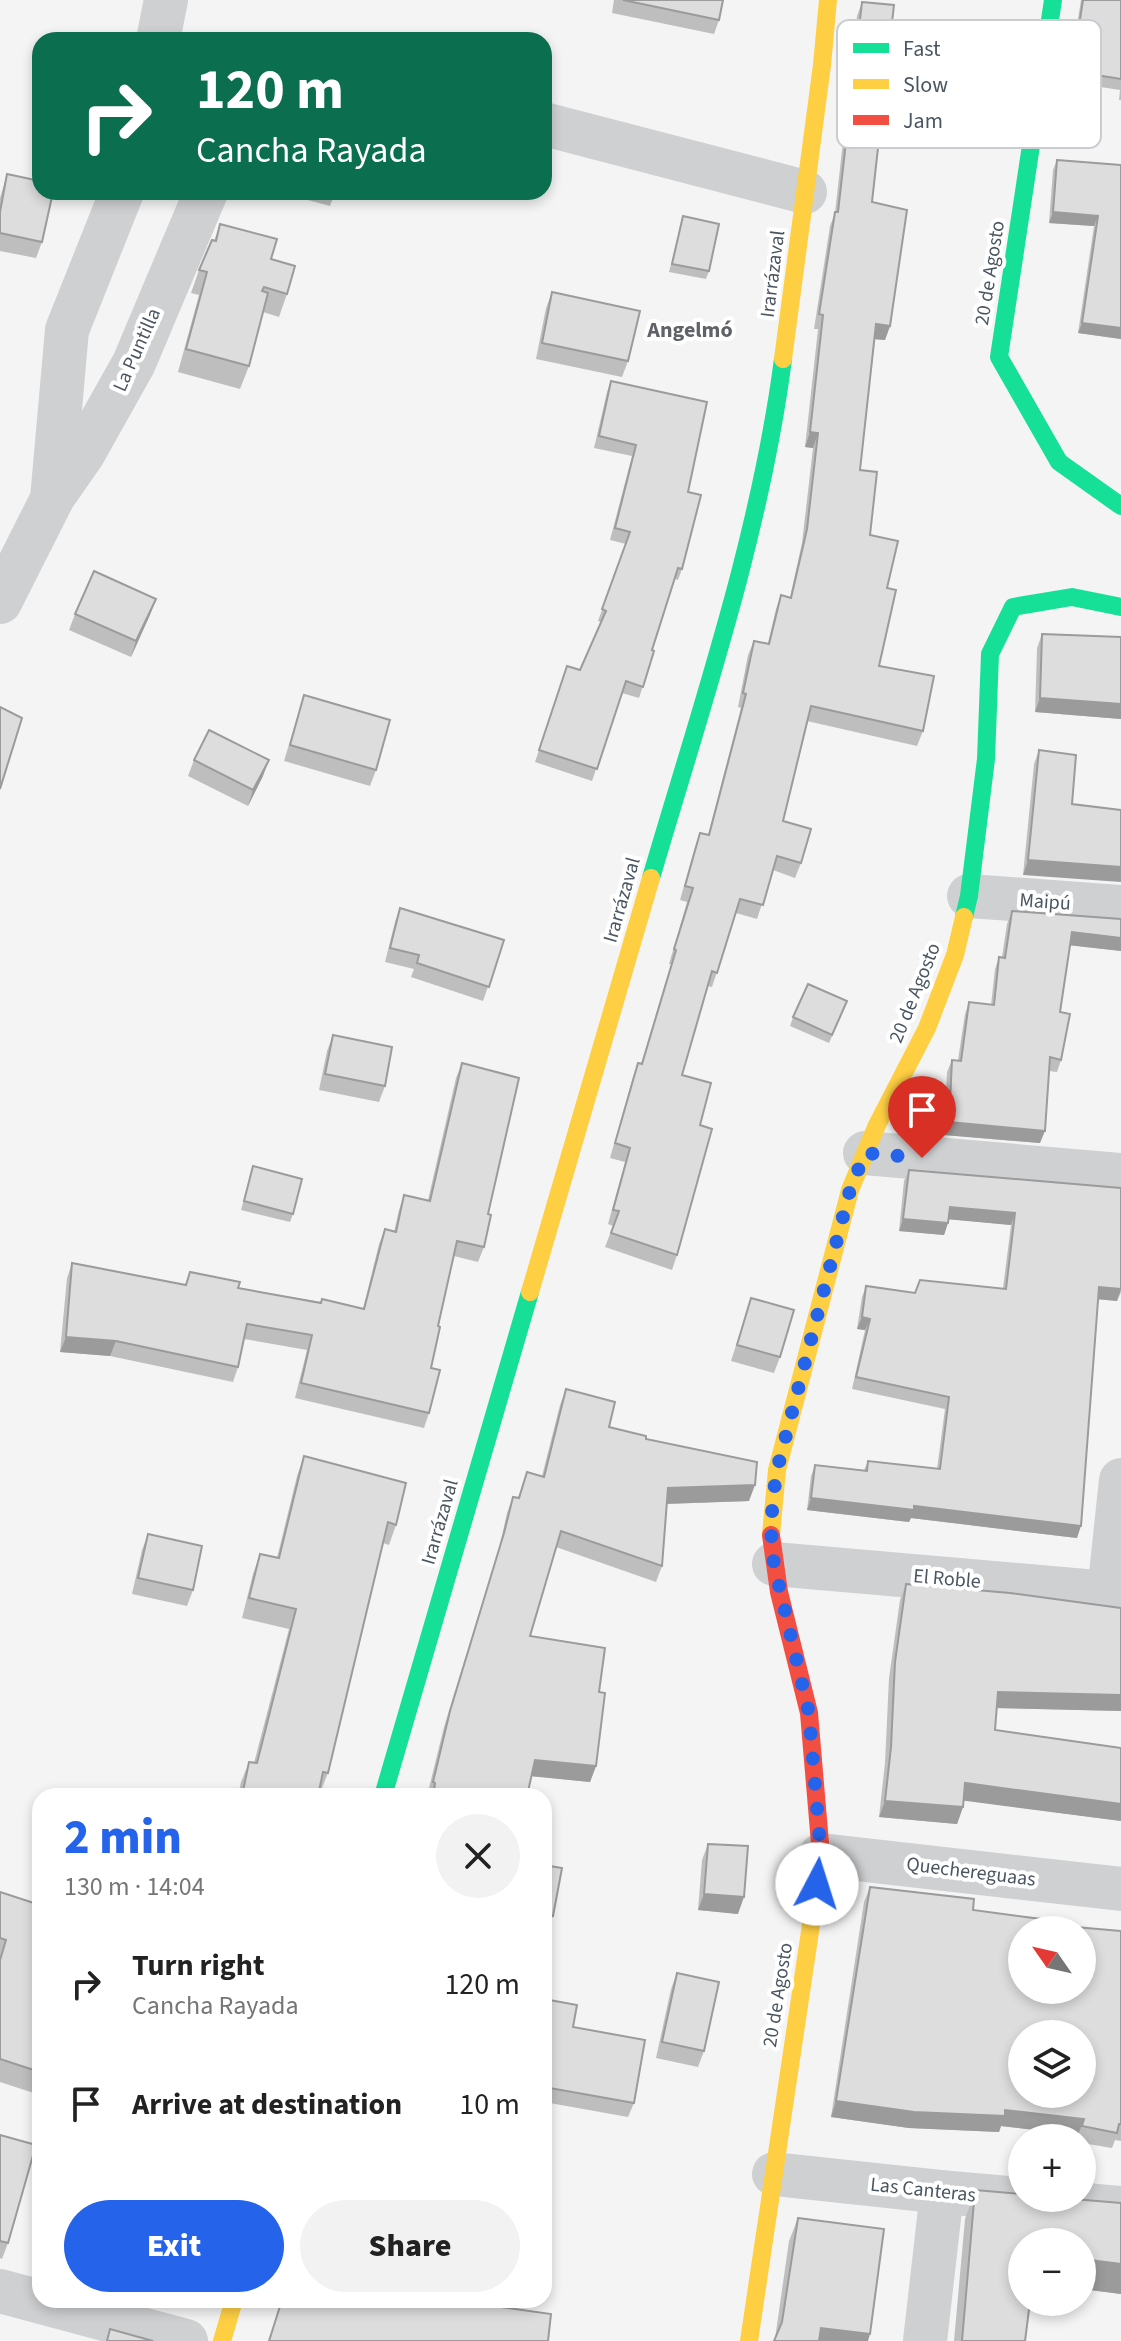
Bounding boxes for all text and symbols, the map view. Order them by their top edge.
legend [837,20,1101,148]
text: Fast [903,33,941,65]
text: 120 m [196,51,344,130]
icon: right [64,64,168,168]
text: Slow [903,69,948,101]
text: Jam [903,105,943,137]
text: Cancha Rayada [196,125,427,176]
street label: 20 de Agosto [968,219,1012,327]
street label: Irarrázaval [754,229,792,319]
street label: La Puntilla [106,304,168,396]
district label: Angelmó [646,314,733,346]
street label: Irarrázaval [596,854,648,946]
street label: Maipú [1018,886,1072,918]
street label: 20 de Agosto [882,939,948,1047]
pin [888,1076,956,1158]
icon: arrive [900,1088,944,1132]
street label: Irarrázaval [414,1476,466,1568]
street label: El Roble [912,1562,982,1596]
text: 2 min [64,1804,182,1872]
button: close [436,1814,520,1898]
position arrow [775,1842,859,1926]
street label: Quechereguaas [905,1850,1037,1894]
text: 130 m · 14:04 [64,1868,205,1905]
north arrow [1008,1916,1096,2004]
map controls [1008,1916,1096,2316]
street label: 20 de Agosto [756,1941,800,2049]
text: Turn right [132,1944,264,1987]
icon: right [64,1962,108,2006]
text: 120 m [444,1963,520,2006]
text: Cancha Rayada [132,1987,299,2024]
button: layers [1008,2020,1096,2108]
icon: arrive [64,2082,108,2126]
text: Arrive at destination [132,2083,402,2126]
text: 10 m [459,2083,520,2126]
button: + [1008,2124,1096,2212]
street label: Las Canteras [869,2171,977,2209]
button: Exit [64,2200,284,2292]
button: Share [300,2200,520,2292]
button: − [1008,2228,1096,2316]

